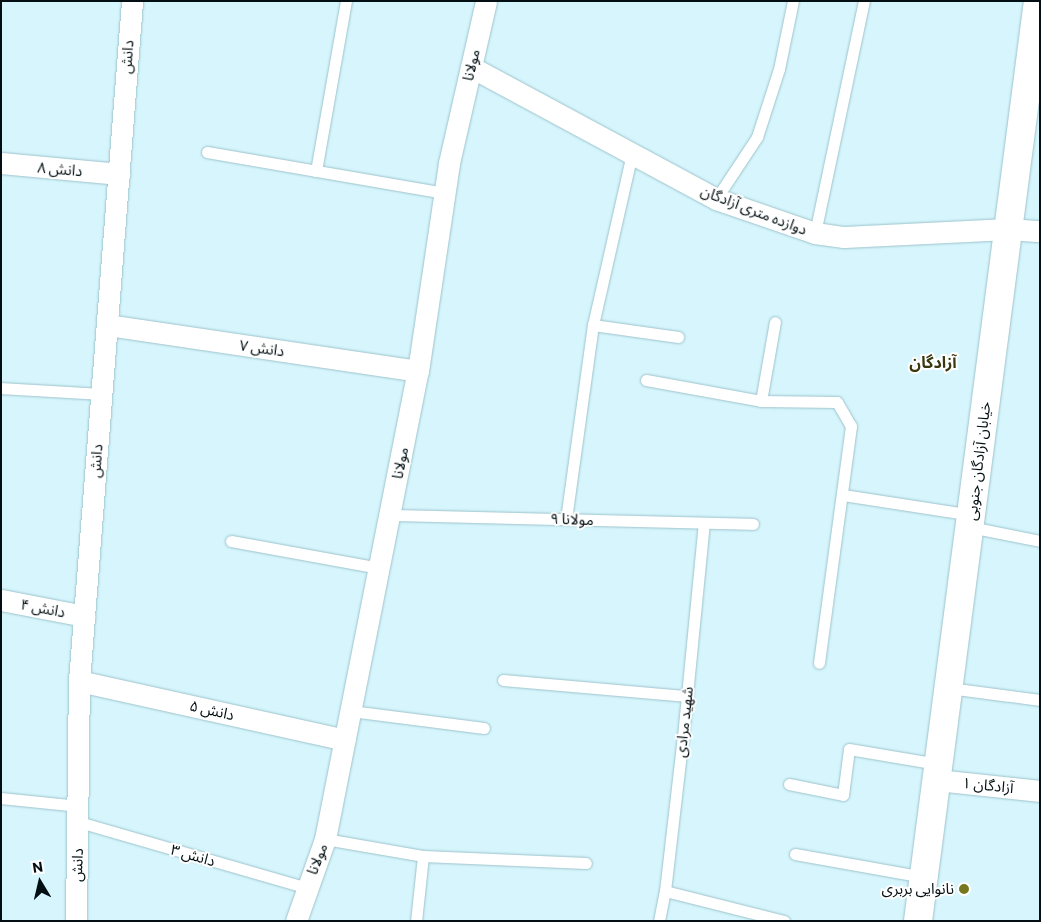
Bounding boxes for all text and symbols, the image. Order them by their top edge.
street label: دانش [117,40,137,74]
street label: مولانا [459,47,483,83]
street label: دانش ۸ [37,158,83,180]
street label: دوازده متری آزادگان [698,181,810,239]
street label: دانش ۷ [238,336,286,360]
district label: آزادگان [909,352,957,372]
street label: خیابان آزادگان جنوبی [962,401,994,521]
street label: دانش [86,444,106,478]
street label: مولانا [388,446,412,480]
street label: مولانا ۹ [550,509,594,529]
street label: دانش ۴ [19,595,67,621]
street label: شهید مرادی [671,686,697,758]
street label: دانش ۵ [188,696,236,724]
street label: آزادگان ۱ [961,773,1015,797]
street label: دانش ۳ [169,840,217,870]
street label: مولانا [303,841,331,877]
street label: دانش [67,848,87,882]
north arrow [15,857,65,907]
text: N [31,857,44,876]
place label: نانوایی بربری [882,880,954,898]
marker: نانوایی بربری [958,883,970,895]

